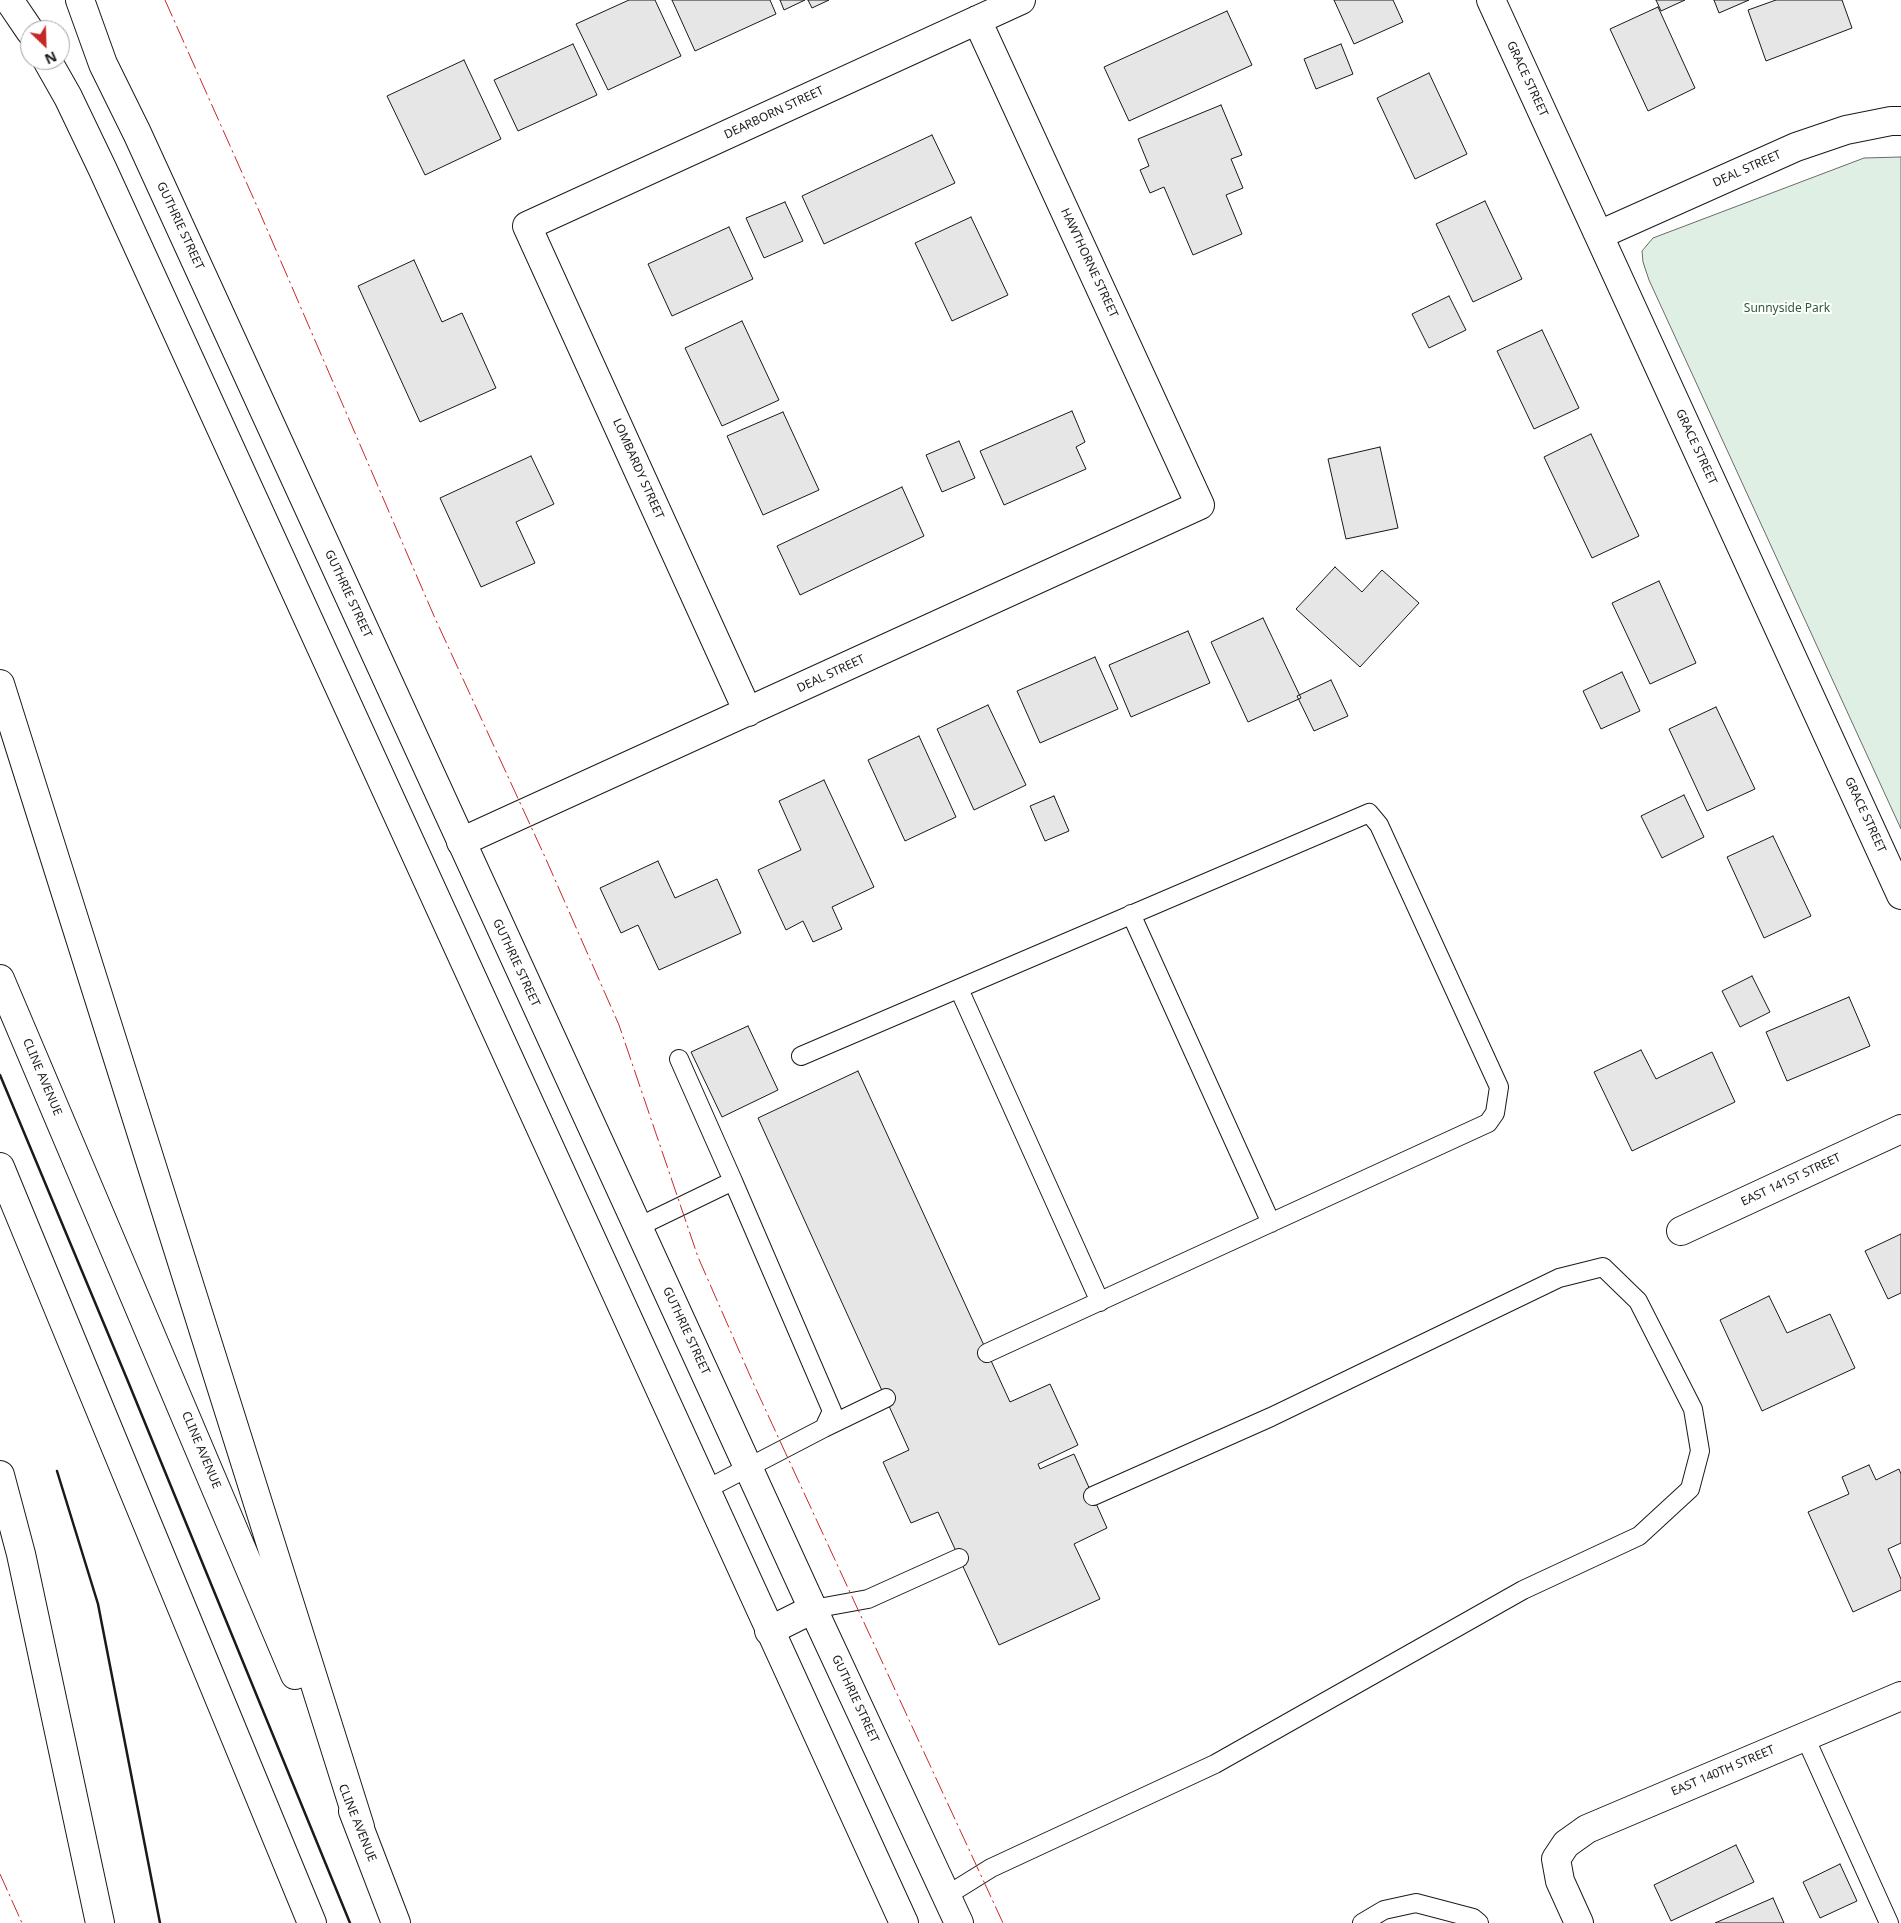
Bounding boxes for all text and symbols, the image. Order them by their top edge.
north arrow [20,20,70,70]
street label: GRACE STREET [1503,39,1551,119]
text: N [42,47,60,69]
street label: DEARBORN STREET [722,84,826,142]
street label: DEAL STREET [1711,148,1783,190]
street label: GUTHRIE STREET [153,180,207,272]
street label: HAWTHORNE STREET [1057,206,1121,320]
park label: Sunnyside Park [1744,302,1830,316]
street label: GRACE STREET [1672,407,1720,487]
street label: LOMBARDY STREET [609,416,667,522]
street label: GUTHRIE STREET [321,548,375,640]
street label: DEAL STREET [795,652,867,696]
street label: GRACE STREET [1841,775,1889,855]
street label: GUTHRIE STREET [489,917,543,1009]
street label: CLINE AVENUE [19,1036,65,1118]
street label: EAST 141ST STREET [1739,1151,1843,1209]
street label: GUTHRIE STREET [659,1285,713,1377]
street label: CLINE AVENUE [178,1409,224,1491]
street label: GUTHRIE STREET [828,1653,882,1745]
street label: EAST 140TH STREET [1669,1743,1777,1799]
street label: CLINE AVENUE [335,1782,379,1864]

